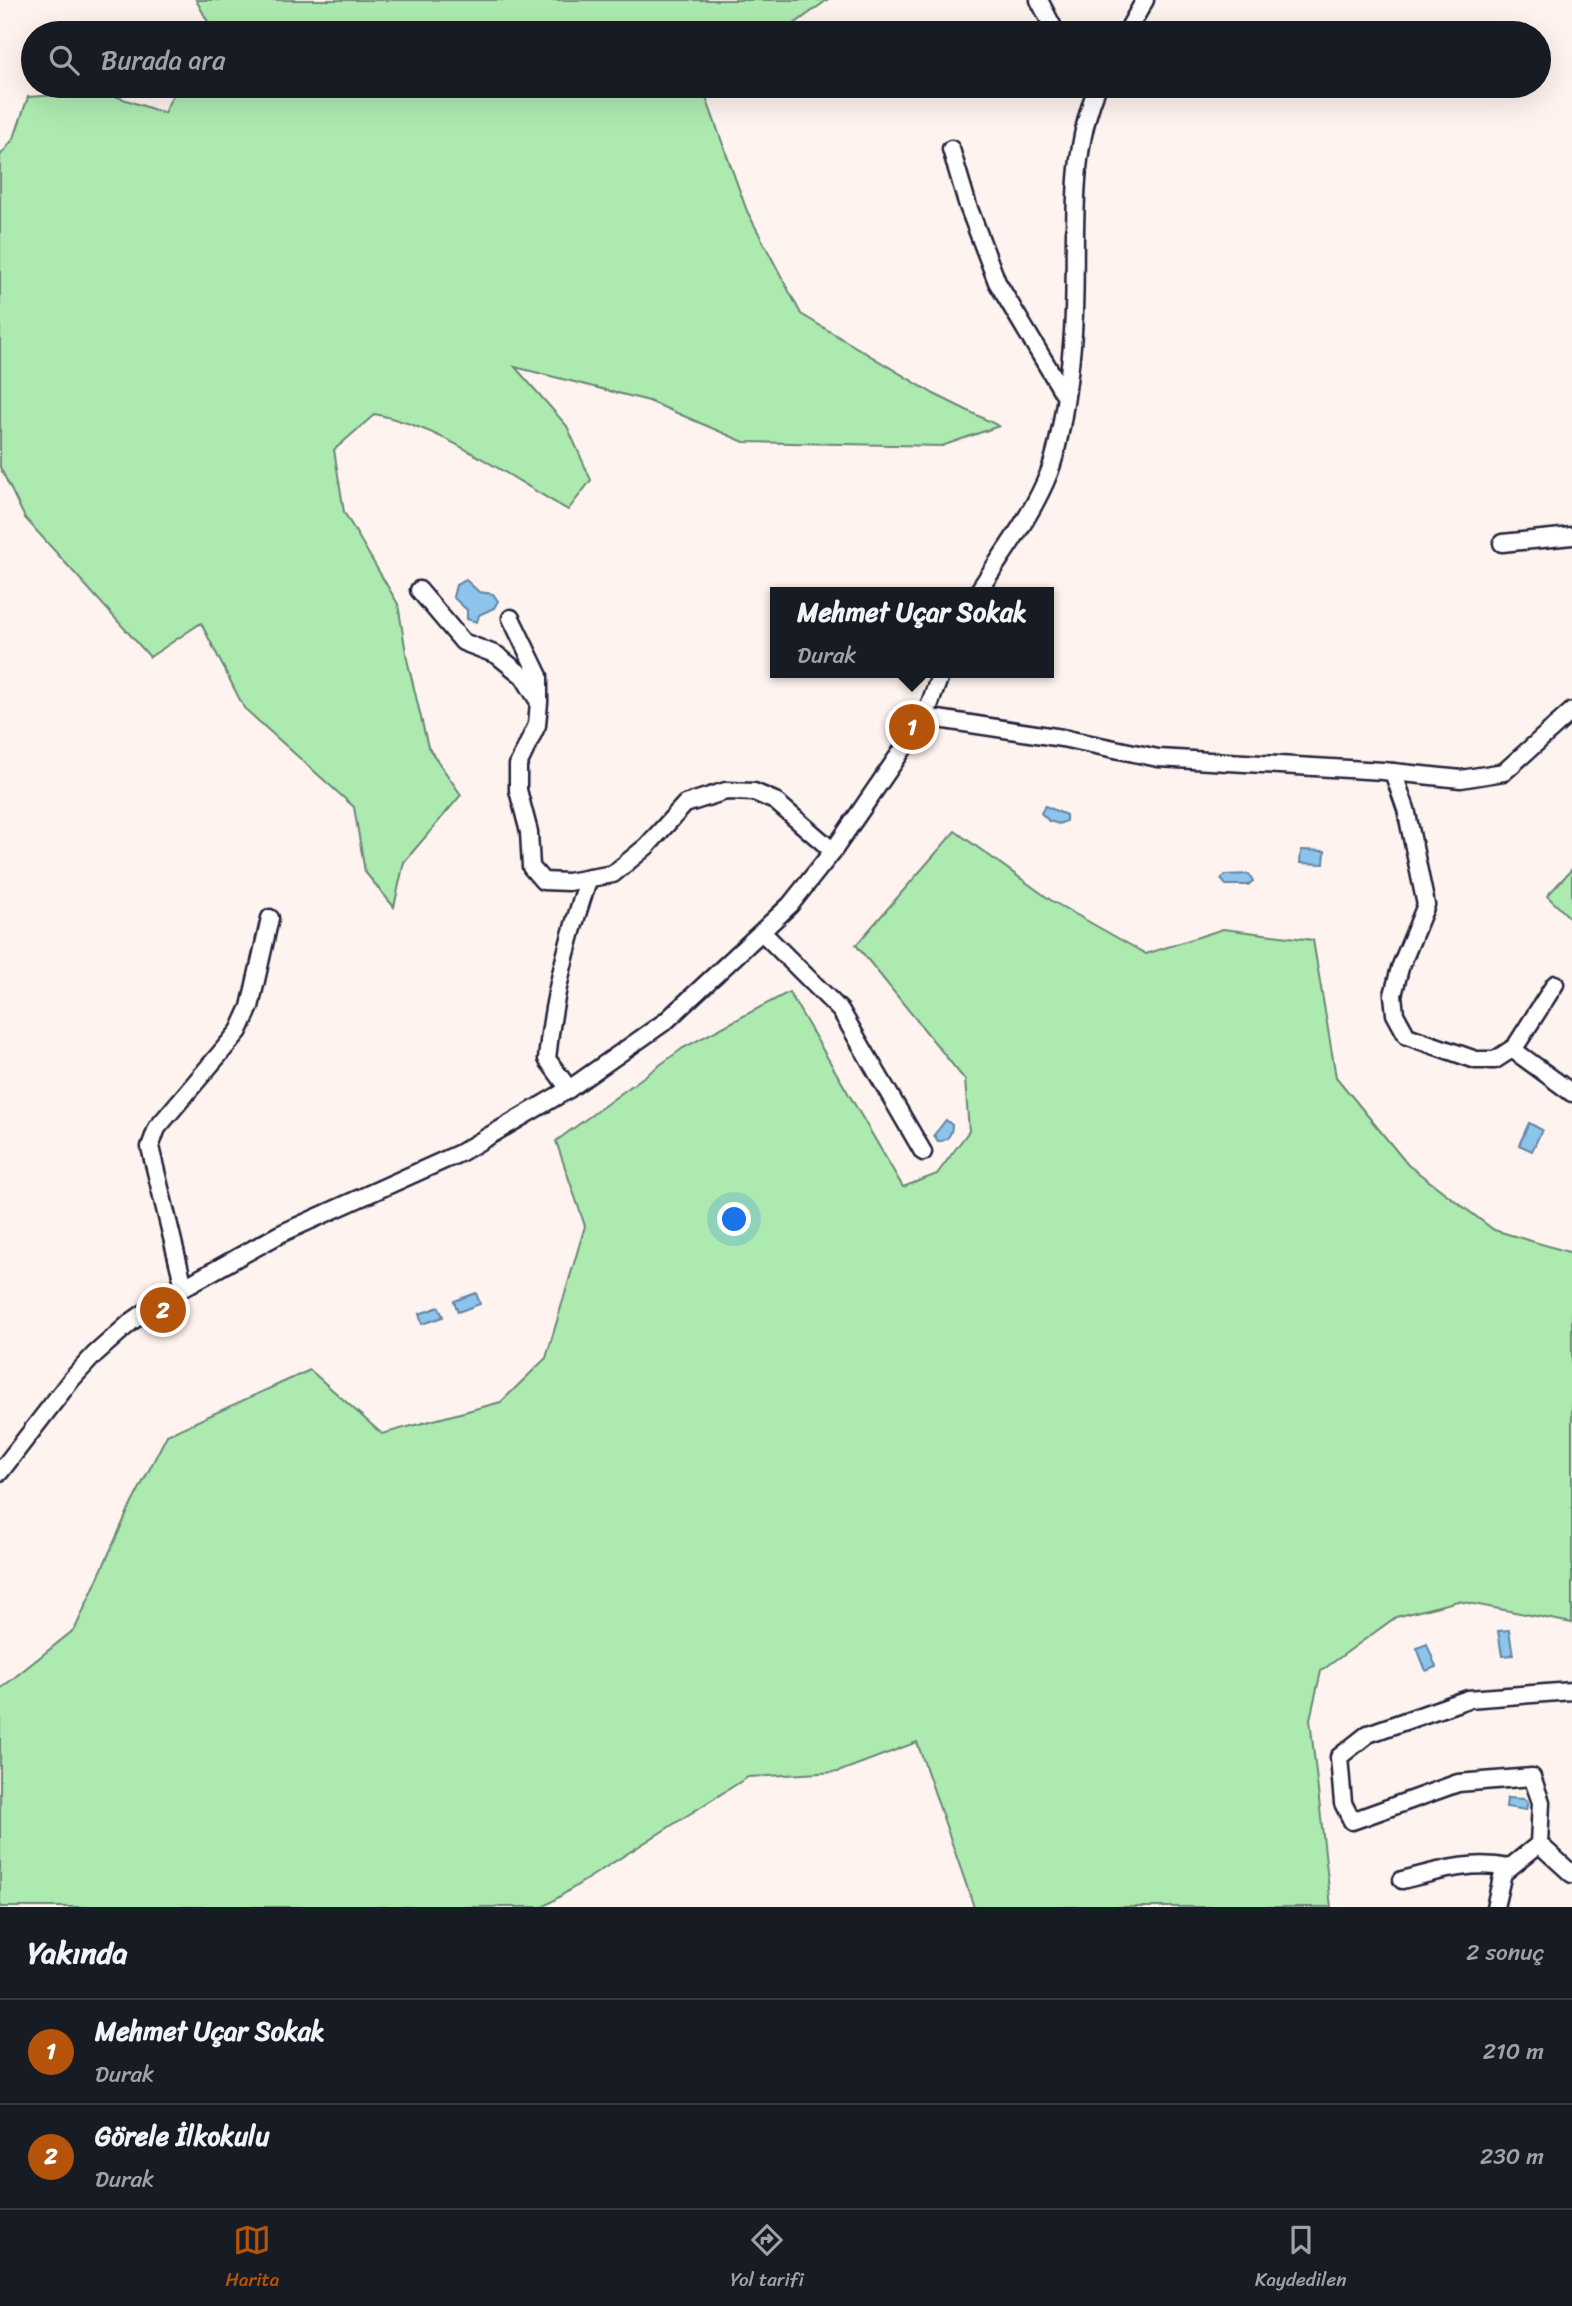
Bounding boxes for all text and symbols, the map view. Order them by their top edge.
search box [21,21,1551,98]
text: Burada ara [101,37,225,83]
icon: search [45,41,83,79]
popup [770,587,1054,678]
text: Mehmet Uçar Sokak [797,589,1027,635]
text: Durak [797,635,856,676]
pin: 1 [889,701,935,753]
your location [717,1202,751,1236]
pin: 2 [140,1284,186,1336]
text: Yakında [28,1926,128,1980]
text: 2 sonuç [1466,1932,1544,1973]
text: Mehmet Uçar Sokak [95,2008,325,2054]
text: 1 [46,2031,56,2072]
text: 210 m [1483,2031,1544,2072]
text: Durak [95,2054,154,2095]
text: Görele İlkokulu [95,2113,269,2159]
text: 2 [44,2136,58,2177]
text: 230 m [1480,2136,1544,2177]
text: Durak [95,2159,154,2200]
tab: Harita [226,2221,279,2296]
tab: Yol tarifi [731,2221,804,2296]
tab: Kaydedilen [1255,2221,1346,2296]

